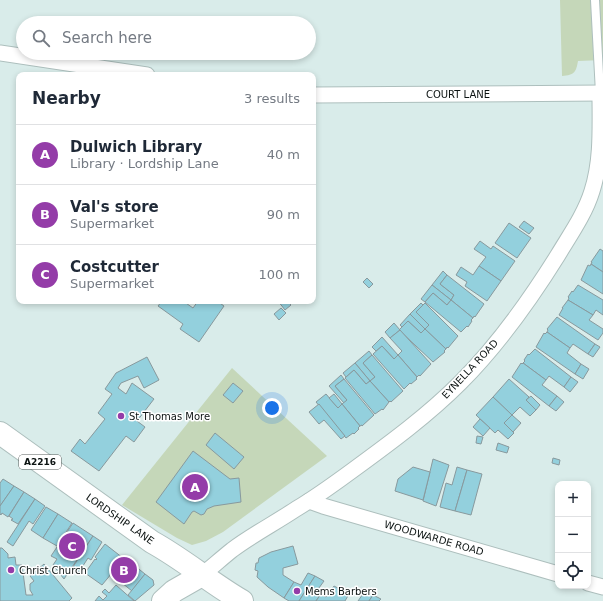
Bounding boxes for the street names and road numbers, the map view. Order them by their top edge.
street label: COURT LANE [426,89,490,100]
street label: EYNELLA ROAD [440,337,500,401]
road number: A2216 [19,455,61,469]
street label: LORDSHIP LANE [84,491,156,547]
street label: WOODWARDE ROAD [383,519,485,558]

